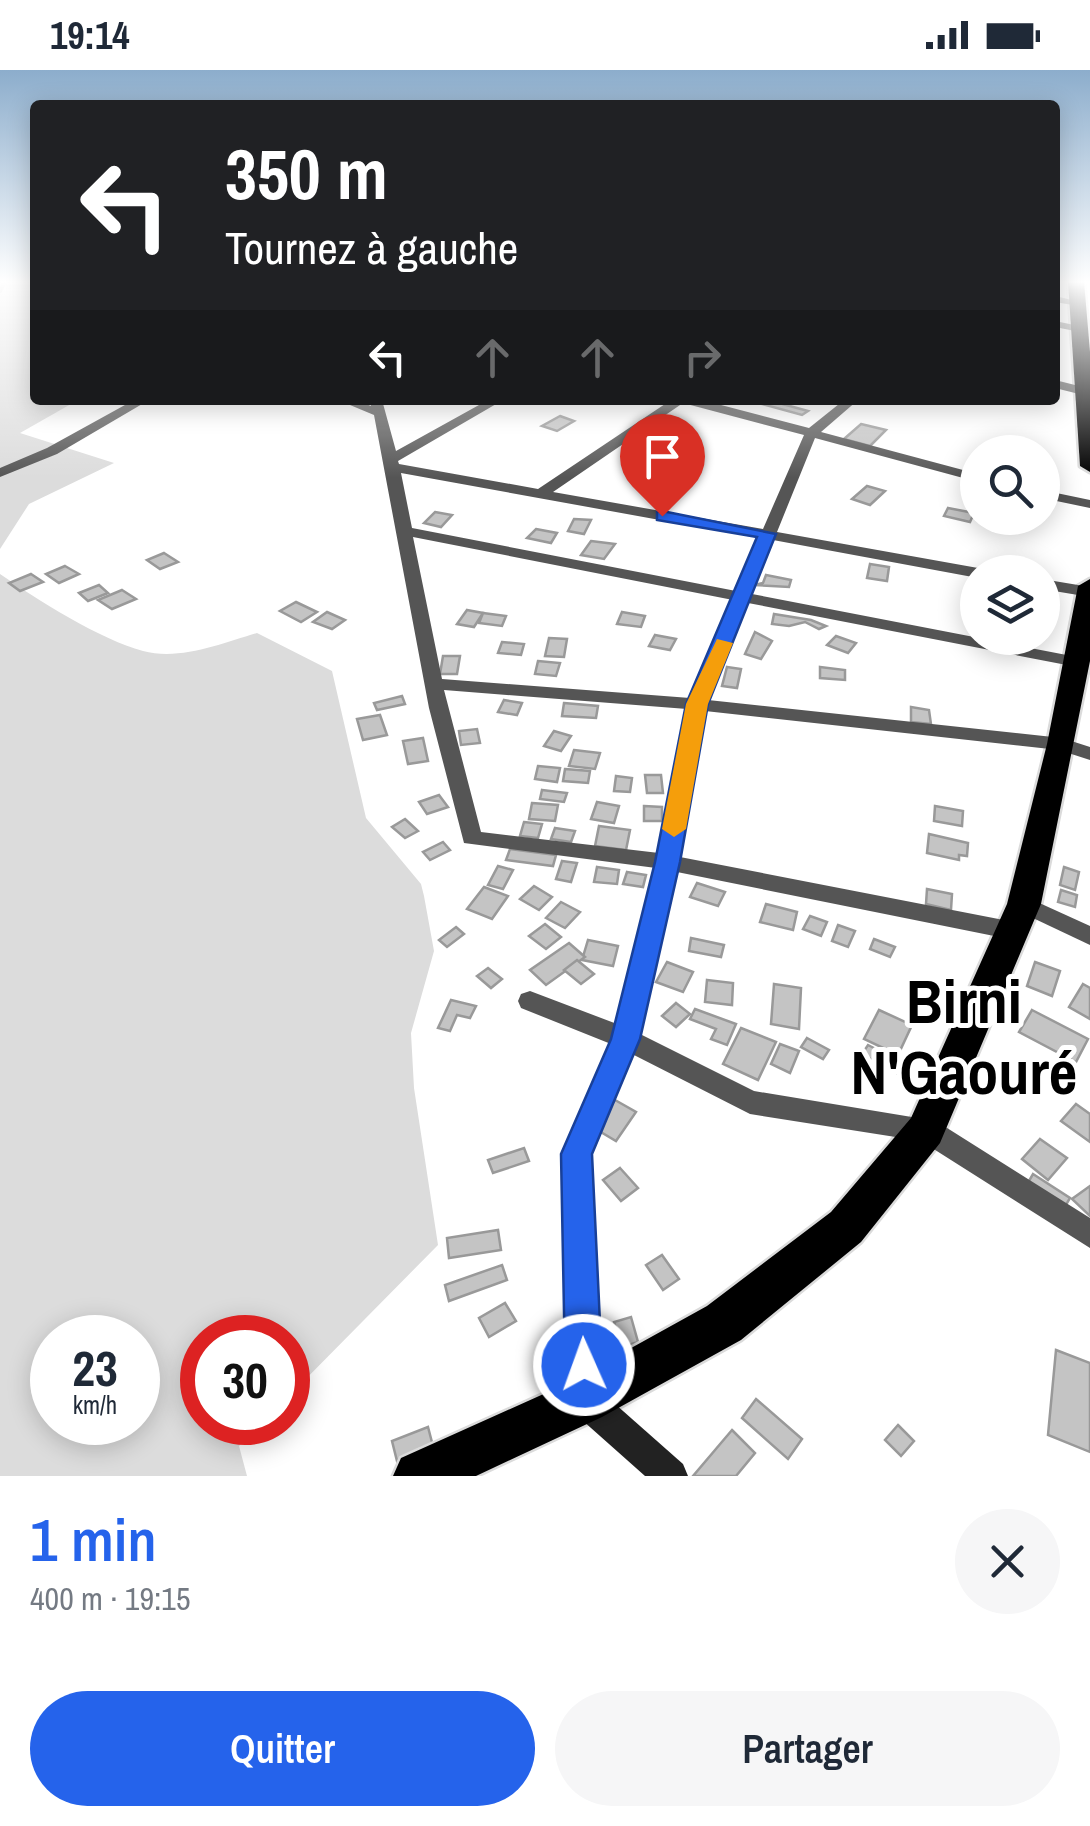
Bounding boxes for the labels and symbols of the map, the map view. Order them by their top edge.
pin [620,414,705,517]
district label: Birni N'Gaouré [851,959,1077,1113]
position arrow [532,1313,636,1417]
speed limit sign: 30 [180,1315,310,1445]

